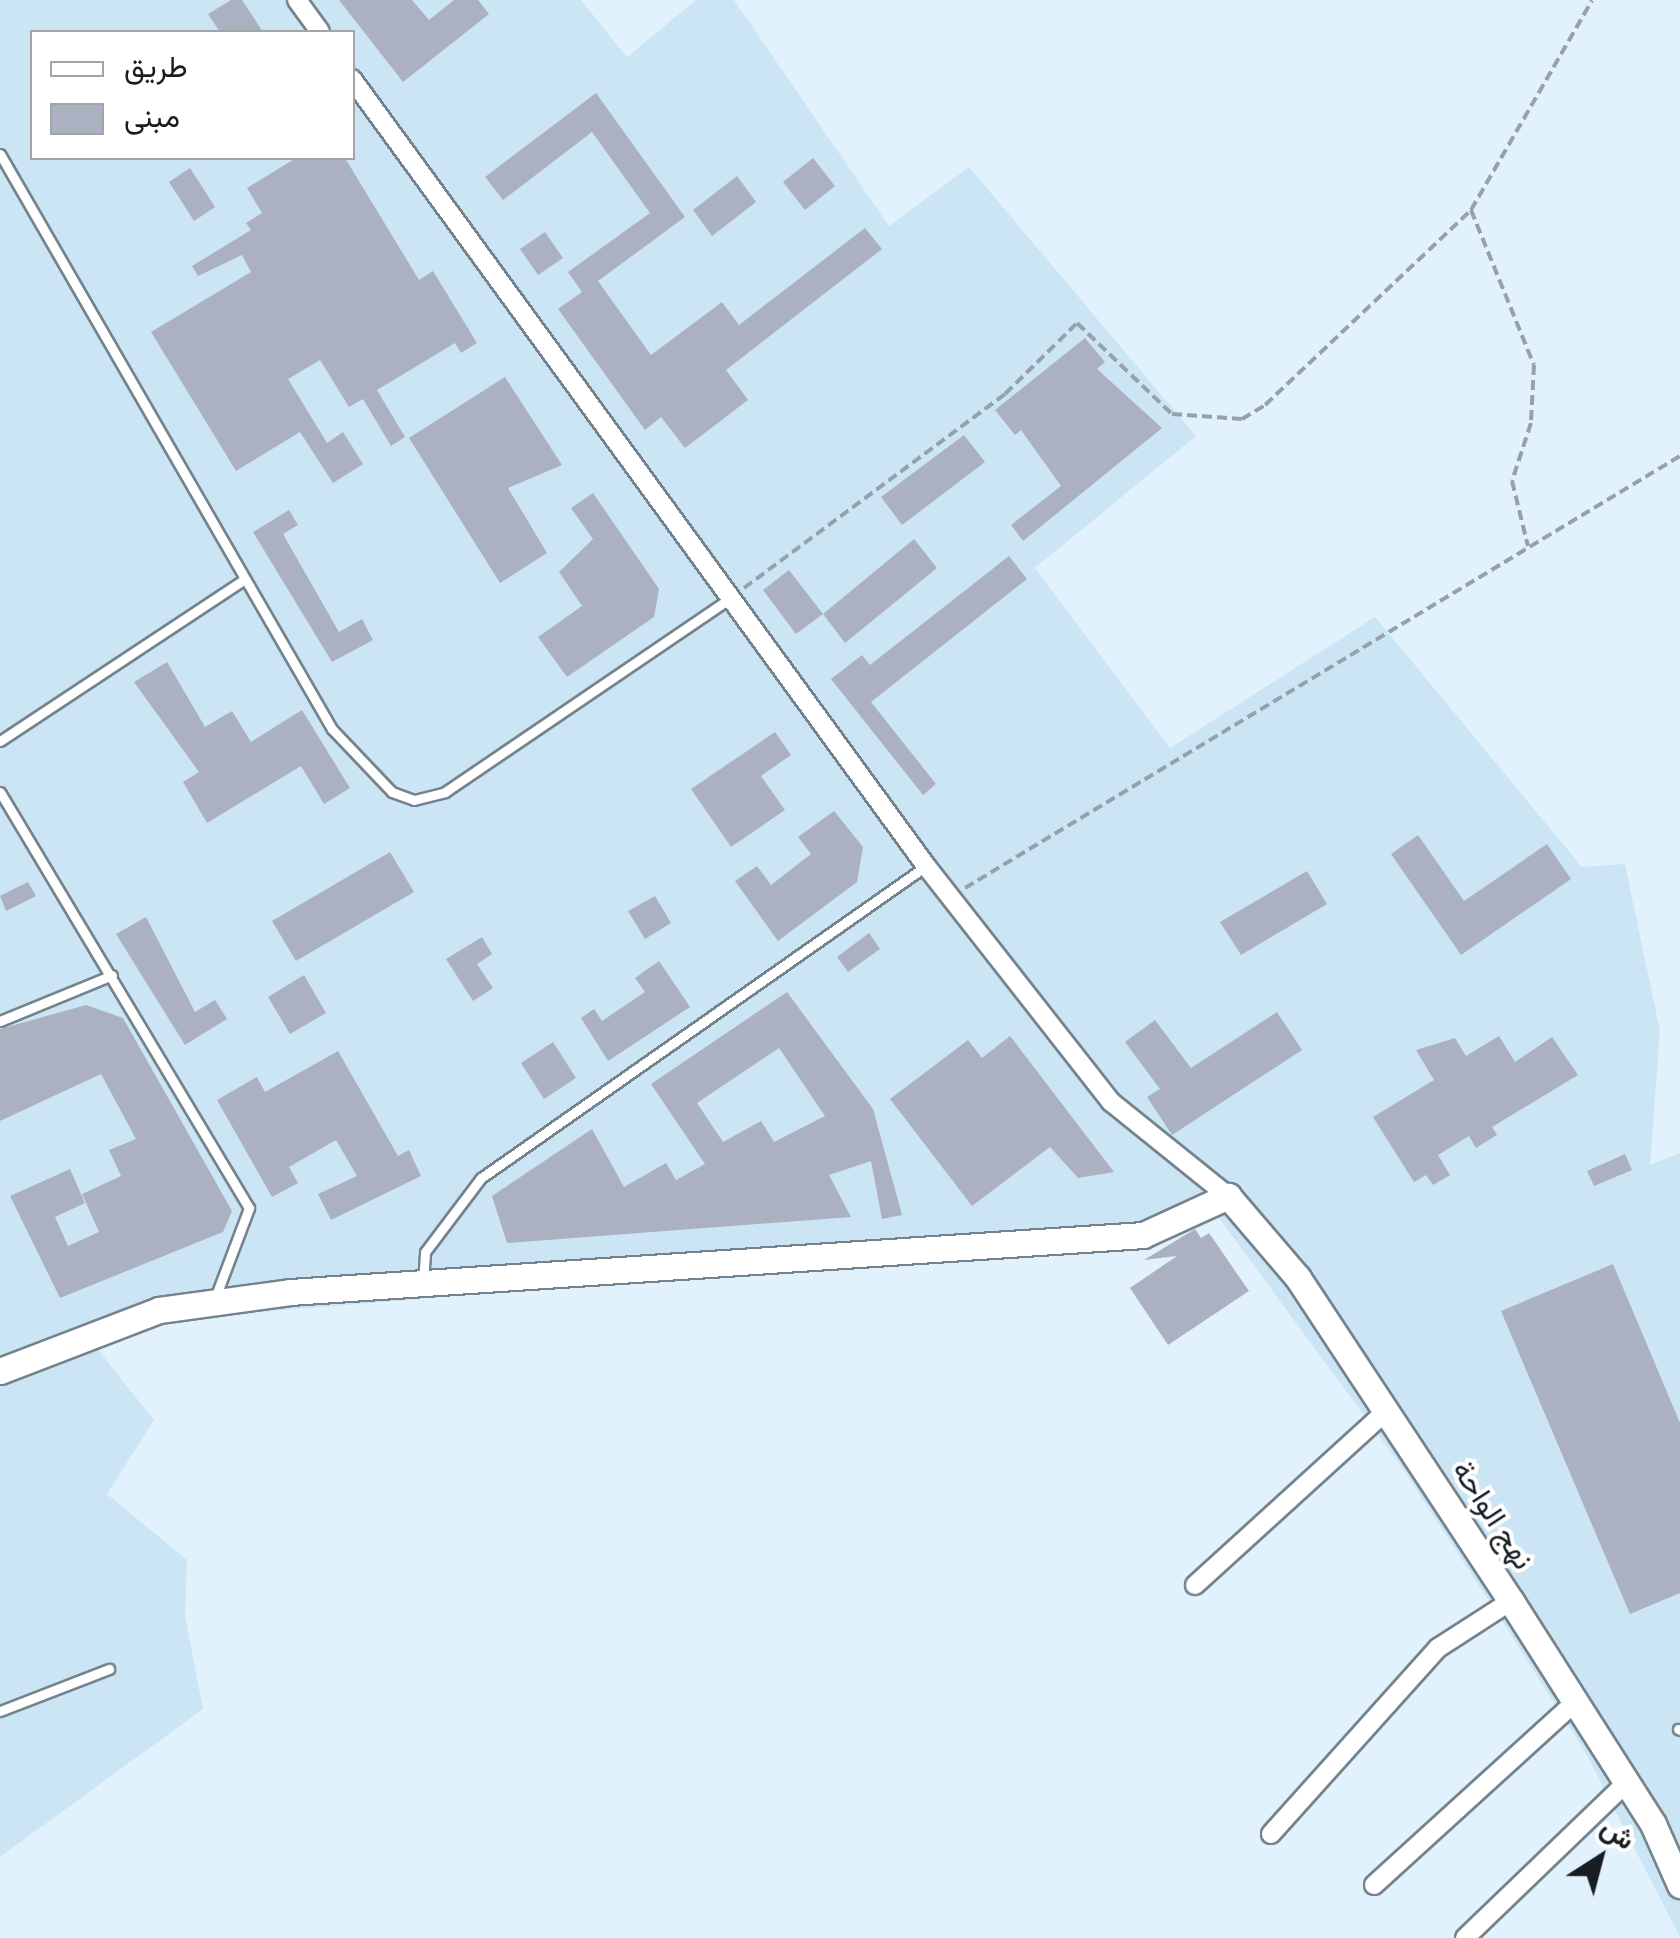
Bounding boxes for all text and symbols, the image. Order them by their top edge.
legend [30,30,355,160]
text: طريق [124,49,188,84]
text: مبنى [124,99,180,134]
street label: نهج الواحة [1445,1454,1541,1576]
north arrow [1550,1808,1650,1908]
text: ش [1595,1810,1641,1857]

